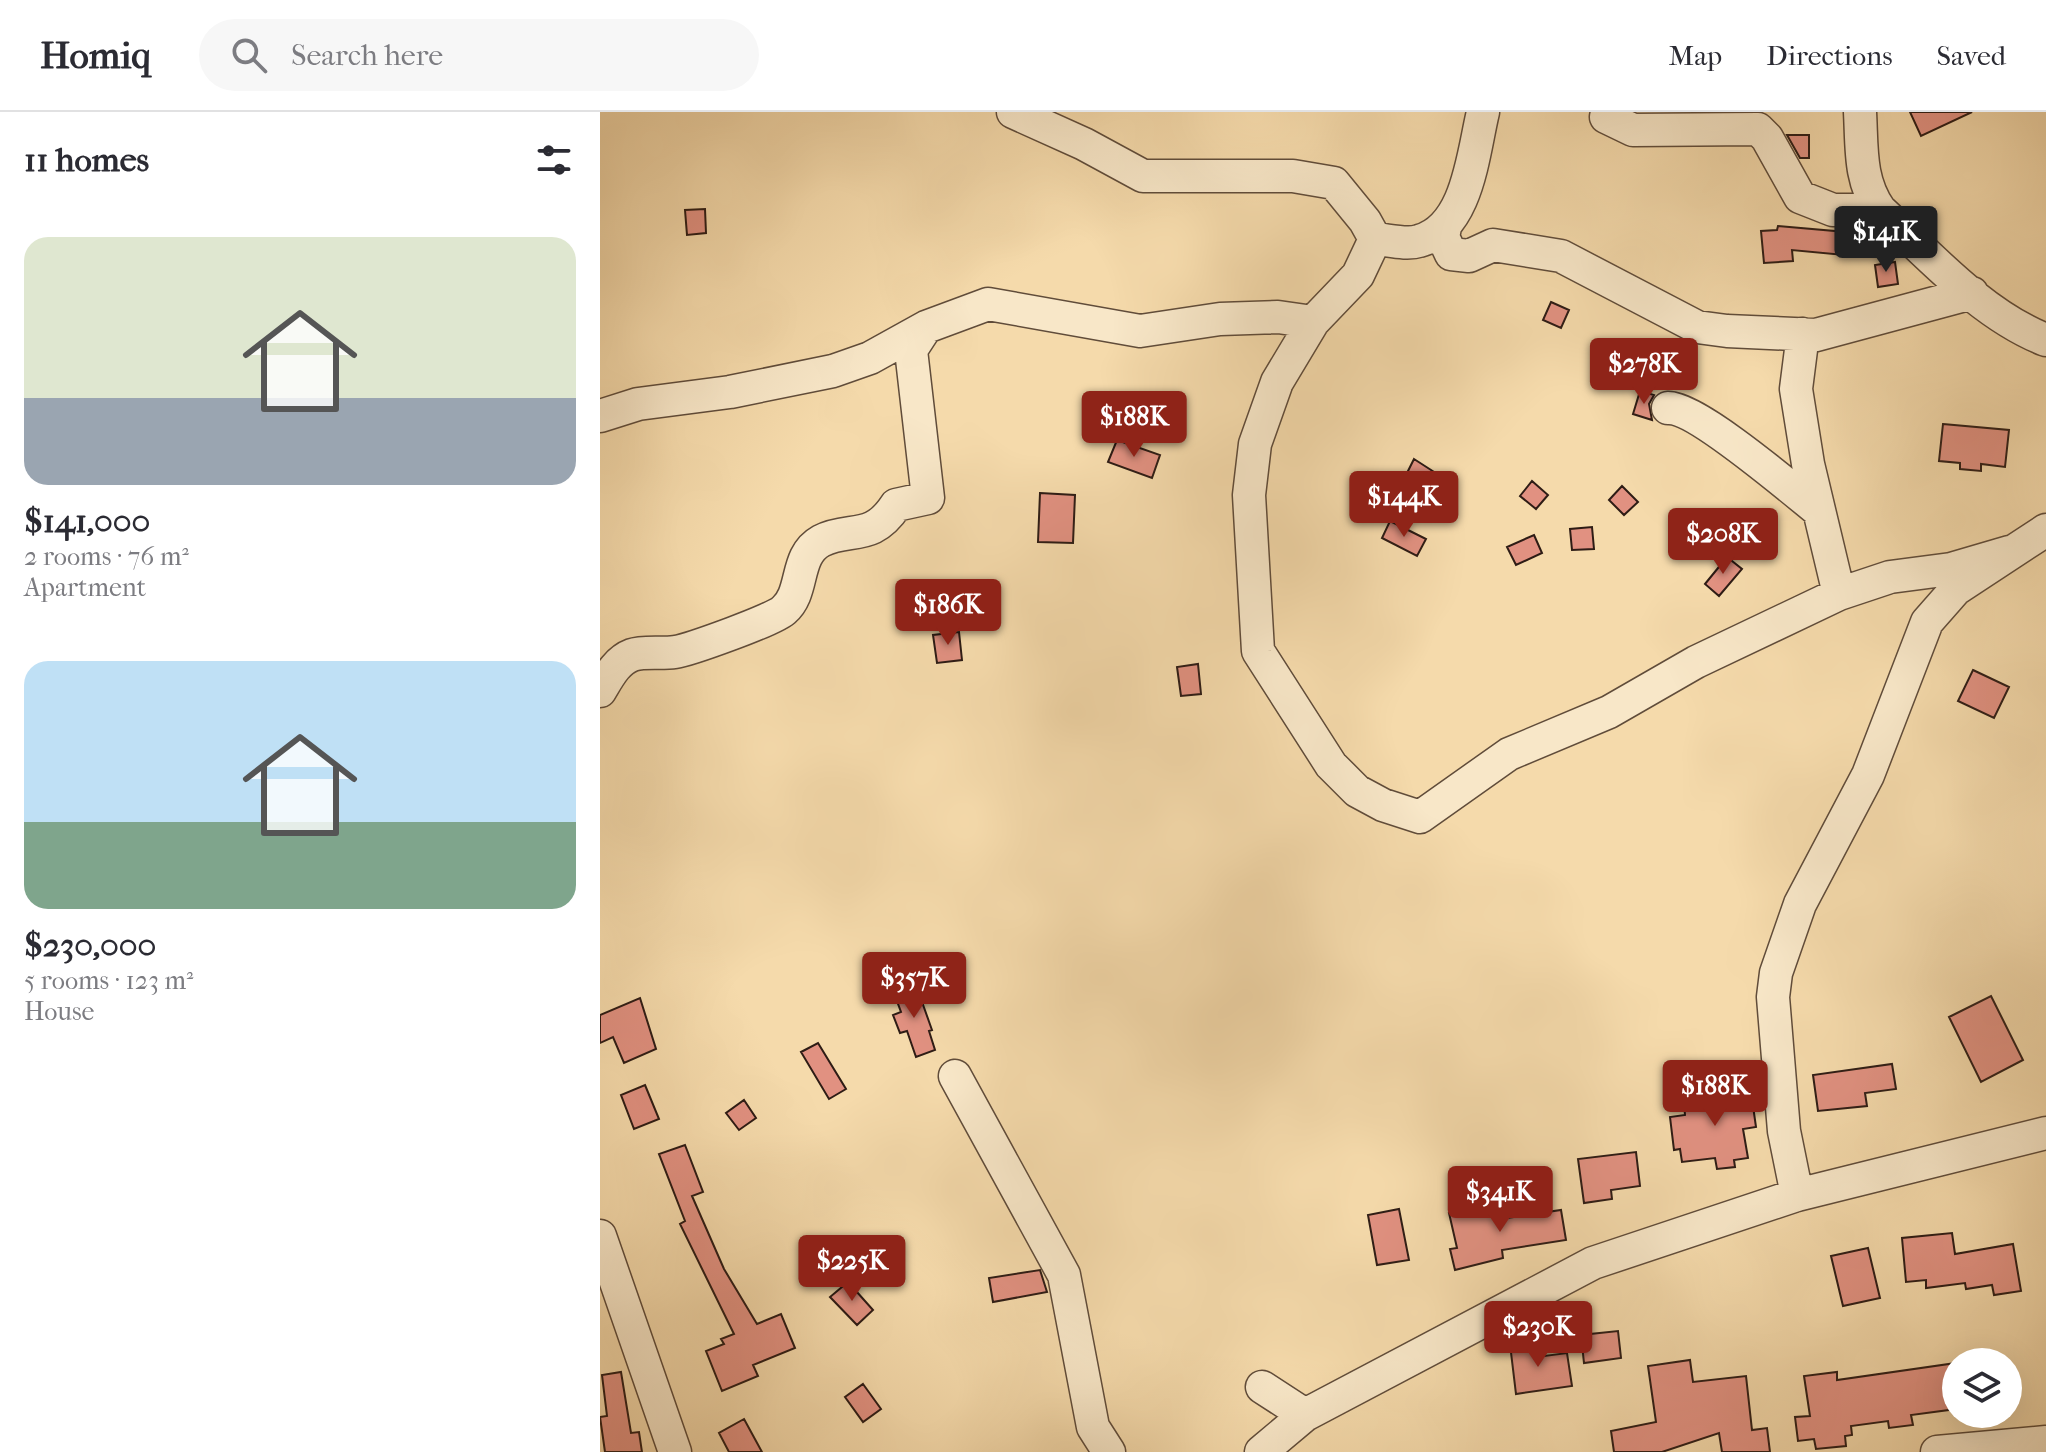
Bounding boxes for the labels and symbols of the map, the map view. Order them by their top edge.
pin: $141K [1830,206,1942,274]
pin: $278K [1588,338,1700,406]
pin: $188K [1078,391,1190,459]
pin: $144K [1348,471,1460,539]
pin: $208K [1667,508,1779,576]
pin: $186K [892,579,1004,647]
pin: $357K [858,952,970,1020]
pin: $188K [1659,1060,1771,1128]
pin: $341K [1444,1166,1556,1234]
pin: $225K [796,1235,908,1303]
pin: $230K [1482,1301,1594,1369]

